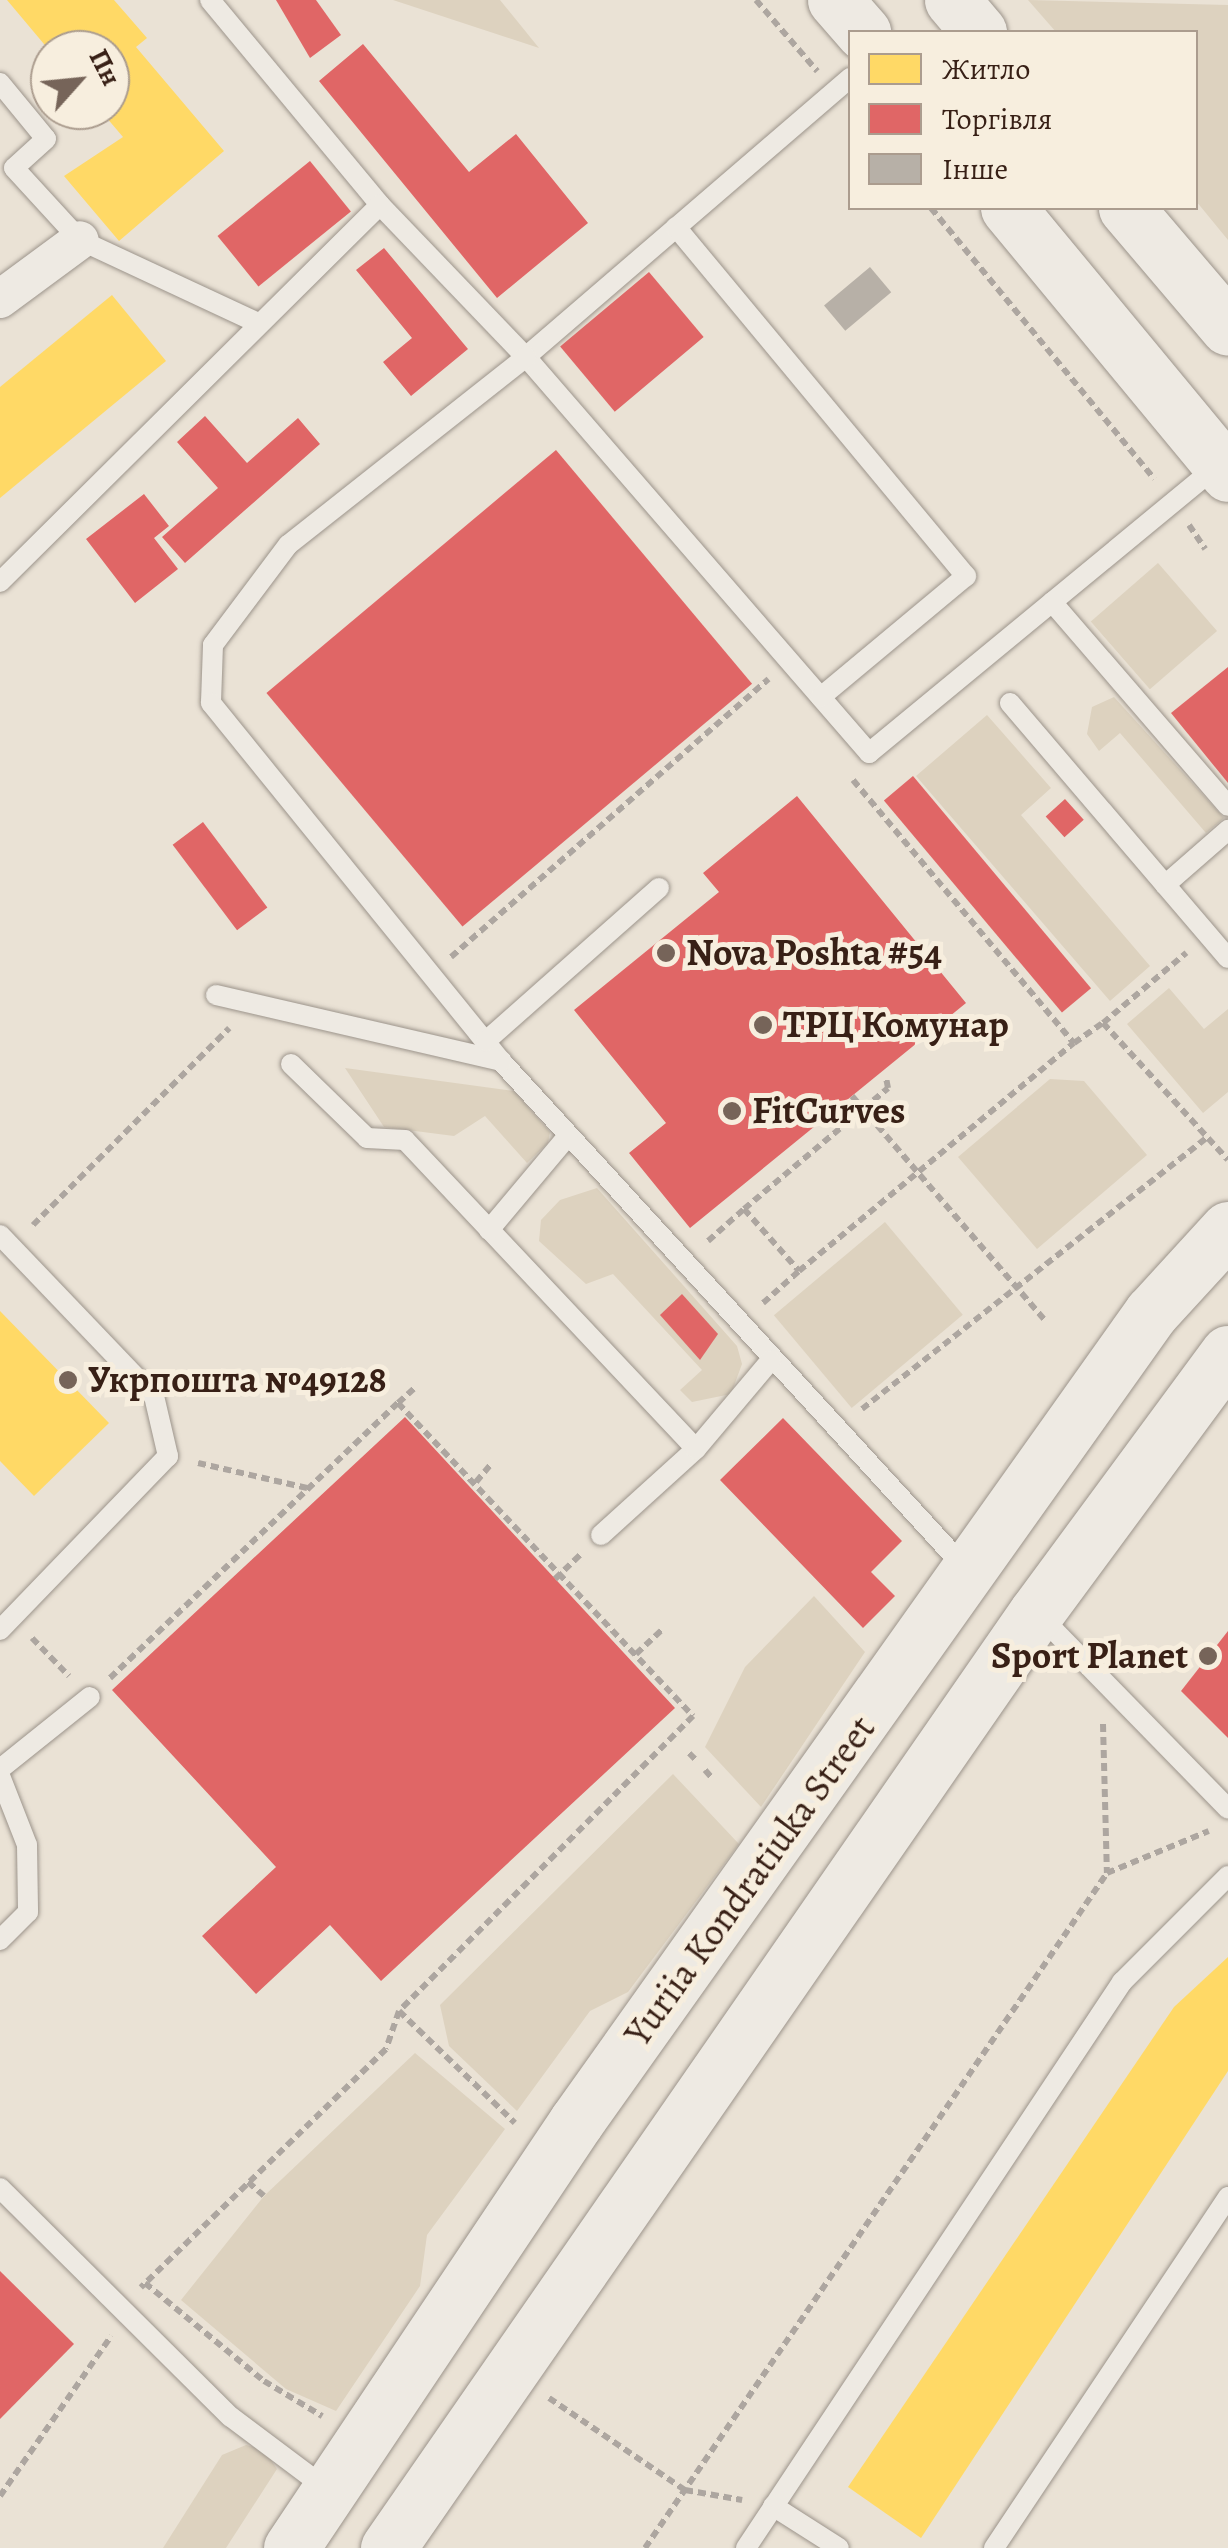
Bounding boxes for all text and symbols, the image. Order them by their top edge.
north arrow [30,30,130,130]
legend [848,30,1198,210]
text: Пн [80,42,130,92]
text: Житло [942,49,1030,89]
text: Торгівля [942,99,1052,139]
text: Інше [942,149,1008,189]
place label: Nova Poshta #54 [686,930,942,976]
marker: Nova Poshta #54 [655,942,677,964]
place label: ТРЦ Комунар [783,1002,1009,1048]
marker: ТРЦ Комунар [752,1014,774,1036]
place label: FitCurves [752,1088,905,1134]
marker: FitCurves [721,1100,743,1122]
place label: Укрпошта №49128 [88,1357,387,1403]
marker: Укрпошта №49128 [57,1369,79,1391]
place label: Sport Planet [991,1633,1188,1679]
marker: Sport Planet [1197,1645,1219,1667]
street label: Yuriia Kondratiuka Street [615,1707,885,2055]

